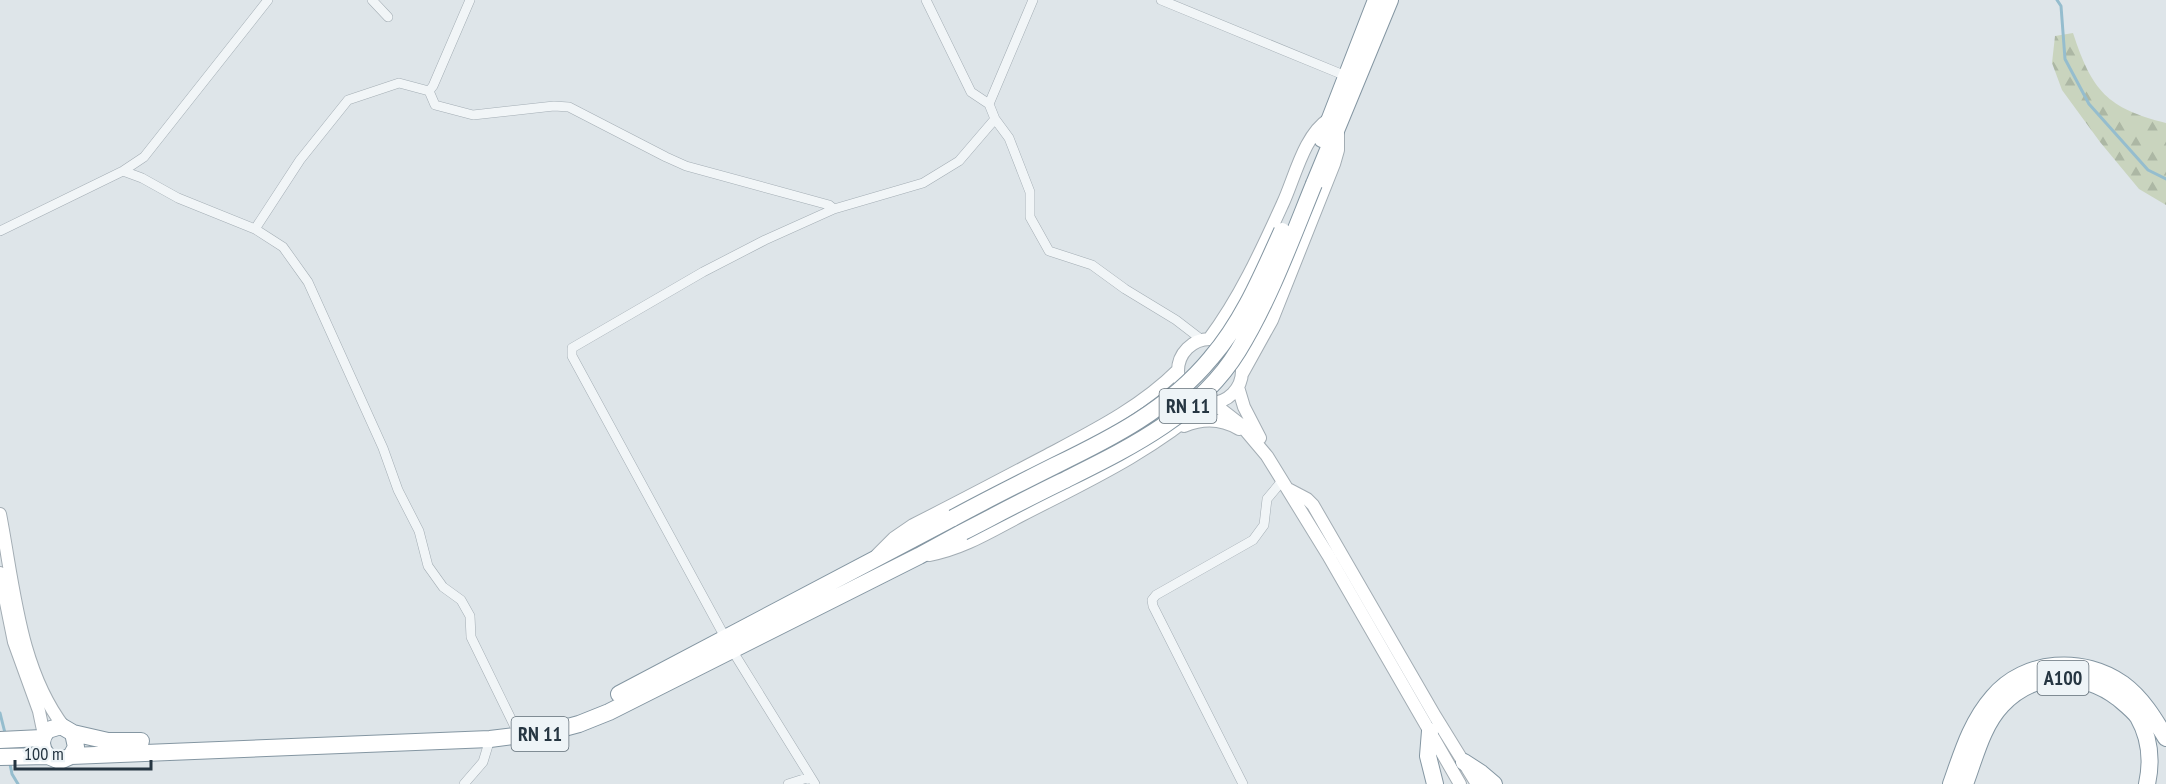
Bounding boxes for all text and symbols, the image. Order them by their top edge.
road number: RN 11 [1160,389,1216,423]
road number: A100 [2038,661,2088,695]
road number: RN 11 [512,717,568,751]
scale bar [15,733,152,771]
text: 100 m [24,742,64,765]

